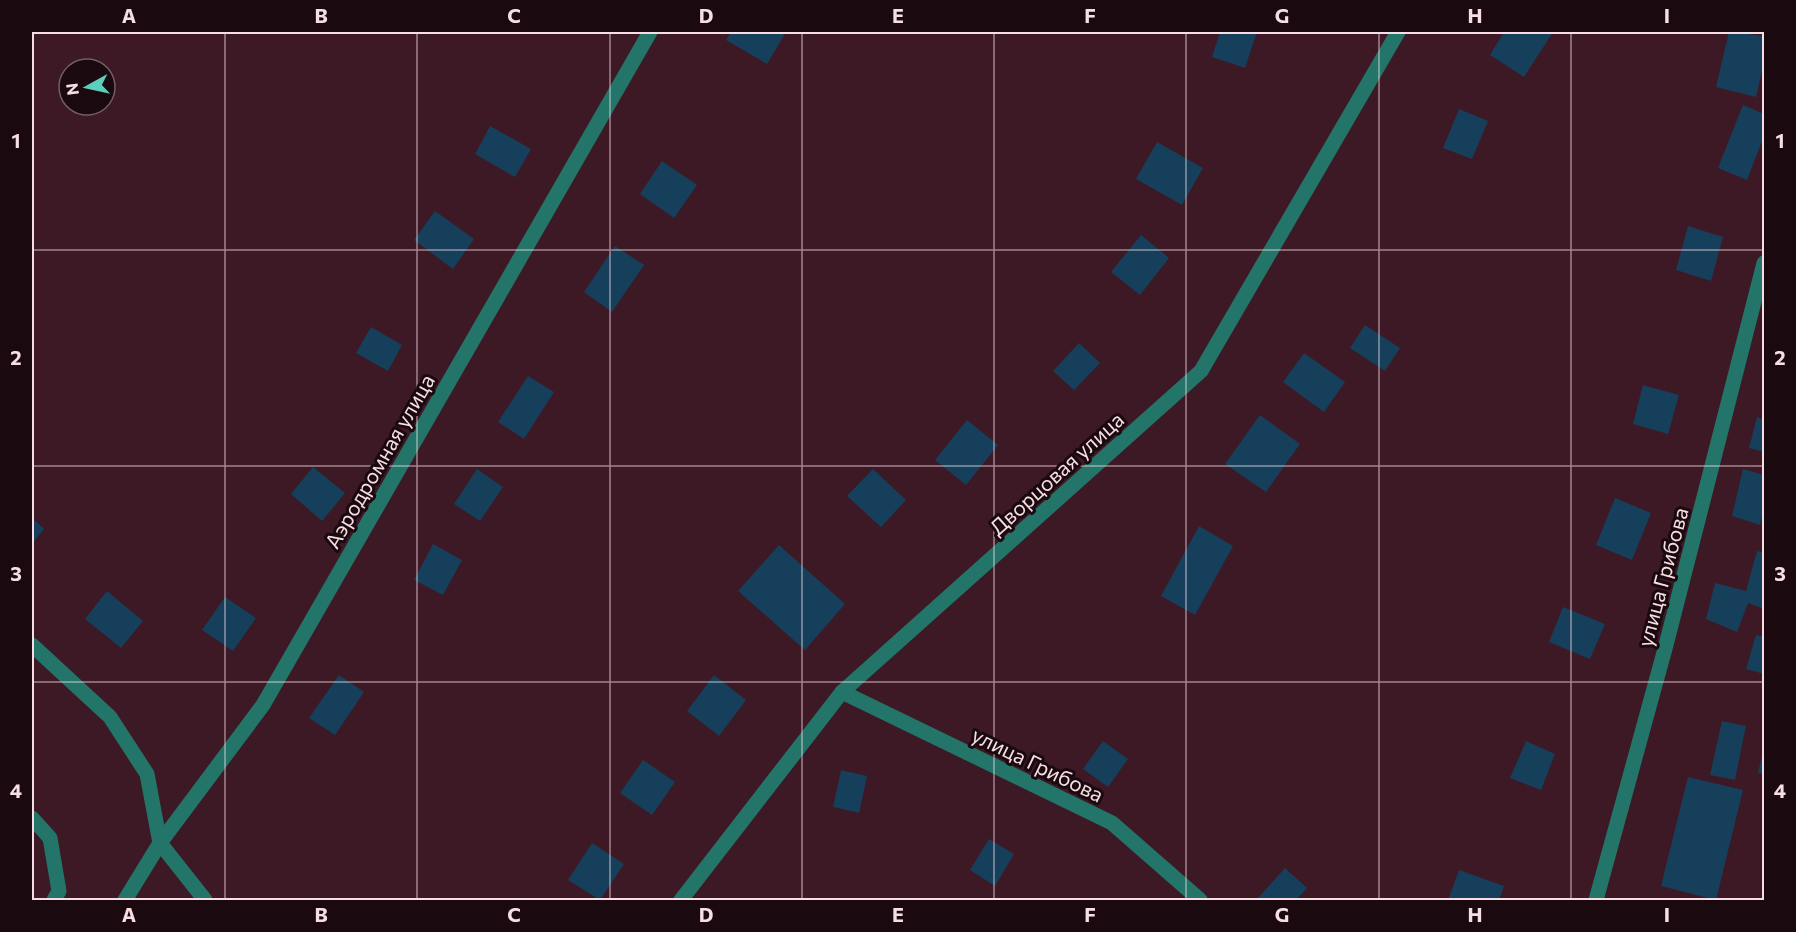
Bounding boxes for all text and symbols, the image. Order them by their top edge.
text: A [122,3,136,27]
text: B [314,3,328,27]
text: C [507,3,521,27]
text: D [699,3,713,27]
text: E [892,3,904,27]
text: F [1084,3,1096,27]
text: G [1275,3,1289,27]
text: H [1468,3,1483,27]
text: I [1664,3,1670,27]
north arrow [57,57,117,117]
text: N [61,82,82,96]
text: 1 [11,128,21,152]
text: 1 [1775,128,1785,152]
text: 2 [10,345,22,369]
text: 2 [1774,345,1786,369]
street label: Аэродромная улица [319,369,439,553]
street label: Дворцовая улица [984,406,1128,540]
street label: улица Грибова [1631,505,1693,649]
text: 3 [10,561,22,585]
text: 3 [1774,561,1786,585]
street label: улица Грибова [968,721,1108,807]
text: 4 [10,778,22,802]
text: 4 [1774,778,1786,802]
text: A [122,902,136,926]
text: B [314,902,328,926]
text: C [507,902,521,926]
text: D [699,902,713,926]
text: E [892,902,904,926]
text: F [1084,902,1096,926]
text: G [1275,902,1289,926]
text: H [1468,902,1483,926]
text: I [1664,902,1670,926]

